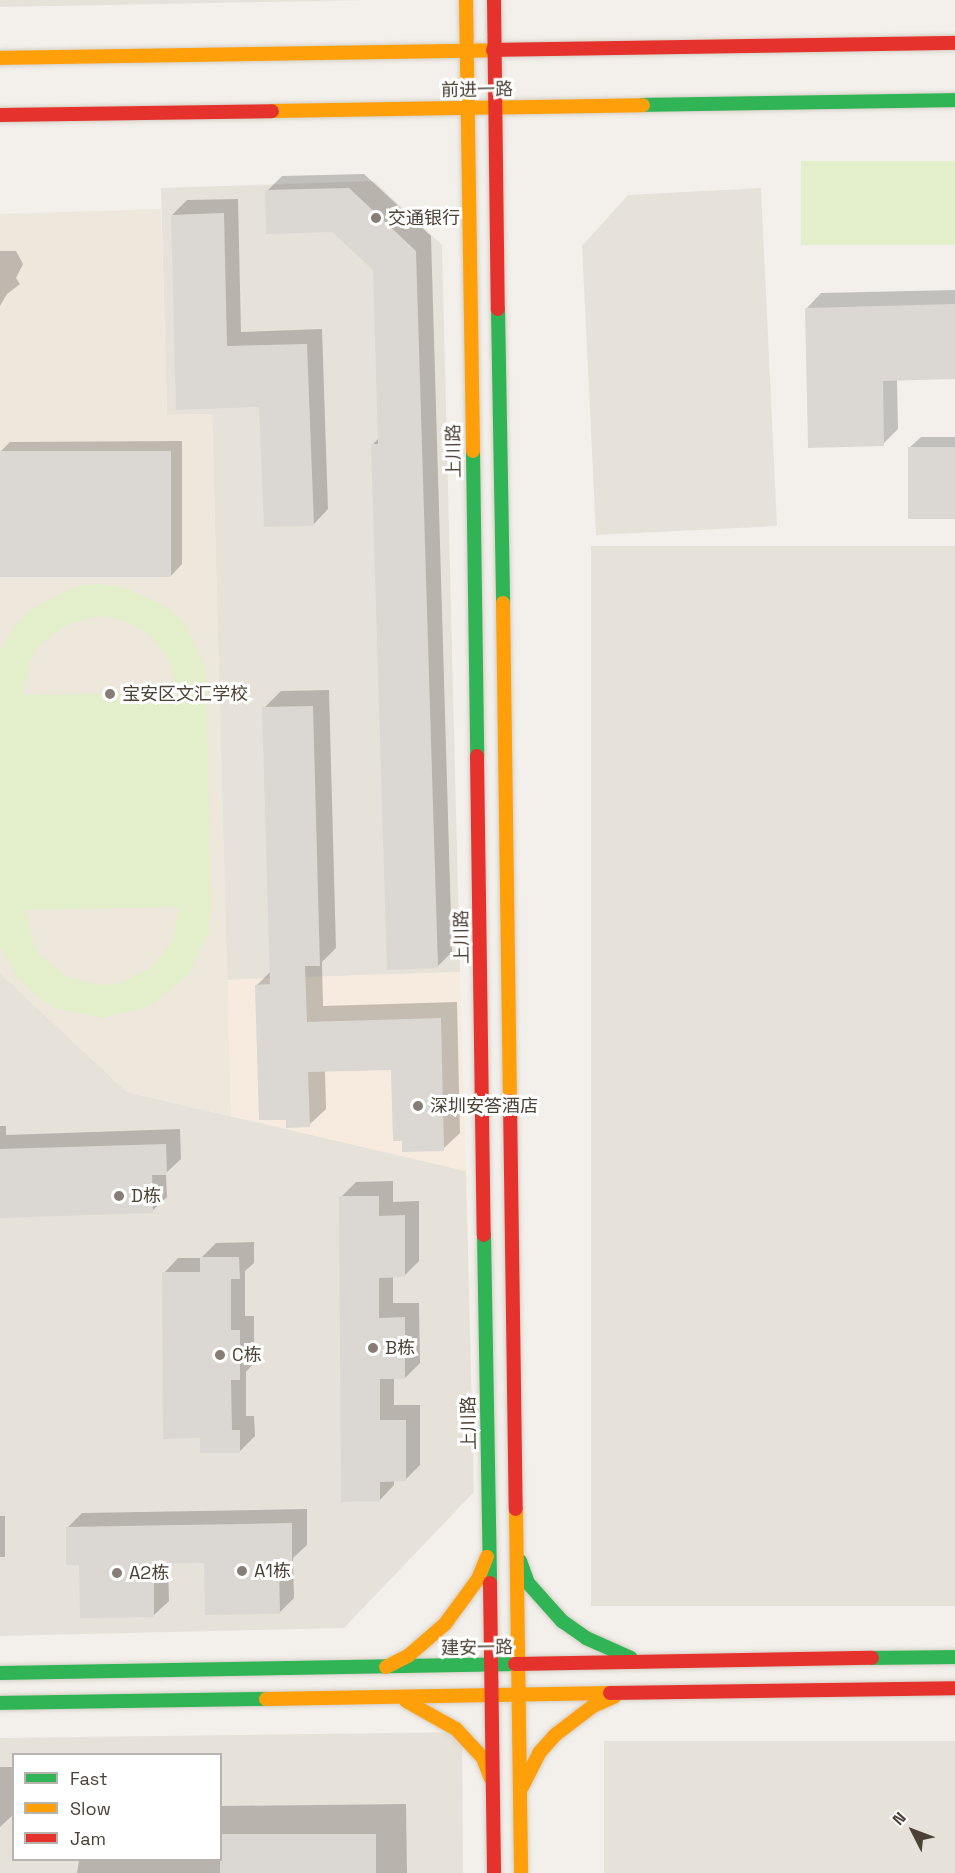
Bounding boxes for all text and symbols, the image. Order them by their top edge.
street label: 前进一路 [441,79,513,101]
place label: 交通银行 [388,207,460,229]
marker: 交通银行 [369,211,383,225]
street label: 上川路 [443,424,465,478]
place label: 宝安区文汇学校 [122,683,248,705]
marker: 宝安区文汇学校 [103,687,117,701]
street label: 上川路 [451,910,473,964]
place label: 深圳安答酒店 [430,1095,538,1117]
marker: 深圳安答酒店 [411,1099,425,1113]
place label: D栋 [131,1185,161,1207]
marker: D栋 [112,1189,126,1203]
place label: B栋 [385,1337,415,1359]
marker: B栋 [366,1341,380,1355]
place label: C栋 [232,1344,262,1366]
marker: C栋 [213,1348,227,1362]
street label: 上川路 [458,1396,480,1450]
place label: A1栋 [254,1560,291,1582]
place label: A2栋 [129,1562,169,1584]
marker: A1栋 [235,1564,249,1578]
marker: A2栋 [110,1566,124,1580]
street label: 建安一路 [441,1637,513,1659]
legend [12,1753,222,1861]
text: Fast [70,1767,107,1790]
text: Slow [70,1797,111,1820]
north arrow [883,1801,943,1861]
text: N [888,1808,911,1830]
text: Jam [70,1827,106,1850]

